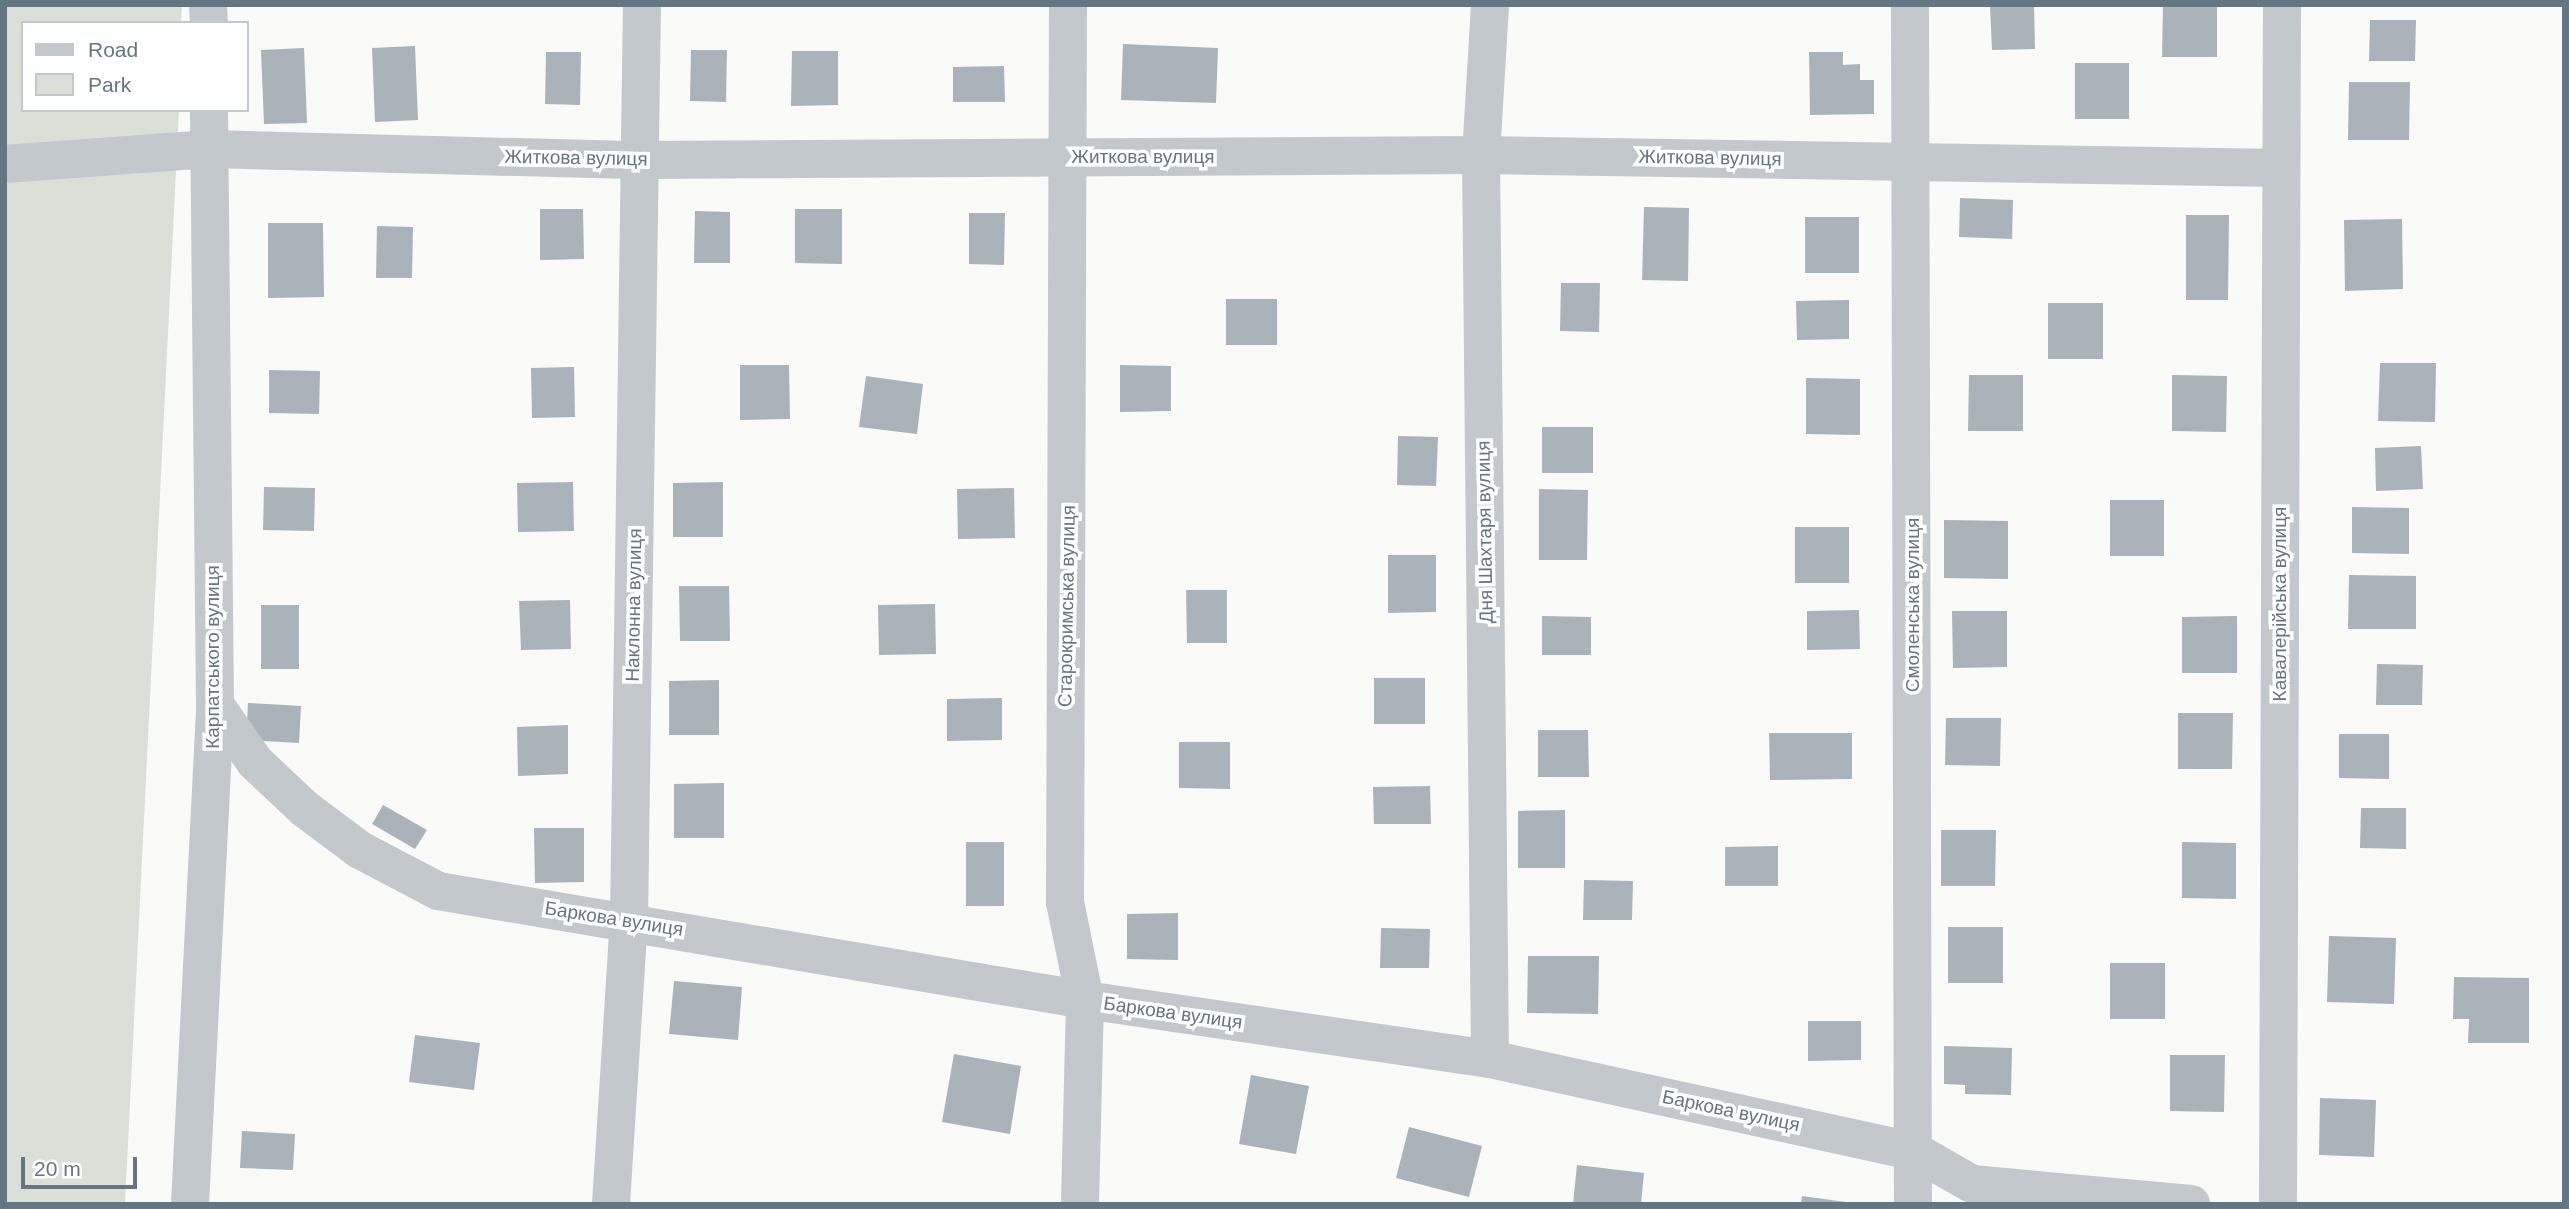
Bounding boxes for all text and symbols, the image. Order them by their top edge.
legend [21,21,248,112]
text: Road [88,38,138,61]
text: Park [88,73,131,96]
street label: Житкова вулиця [504,145,648,171]
street label: Житкова вулиця [1638,145,1782,171]
street label: Житкова вулиця [1071,146,1215,168]
street label: Дня Шахтаря вулиця [1472,440,1498,624]
street label: Старокримська вулиця [1054,505,1080,707]
street label: Кавалерійська вулиця [2269,507,2291,701]
street label: Смоленська вулиця [1902,518,1924,692]
street label: Наклонна вулиця [621,528,647,682]
street label: Карпатського вулиця [202,565,224,749]
street label: Баркова вулиця [543,897,685,941]
street label: Баркова вулиця [1102,992,1244,1034]
street label: Баркова вулиця [1660,1085,1802,1137]
scale bar [24,1142,140,1186]
text: 20 m [34,1157,81,1180]

